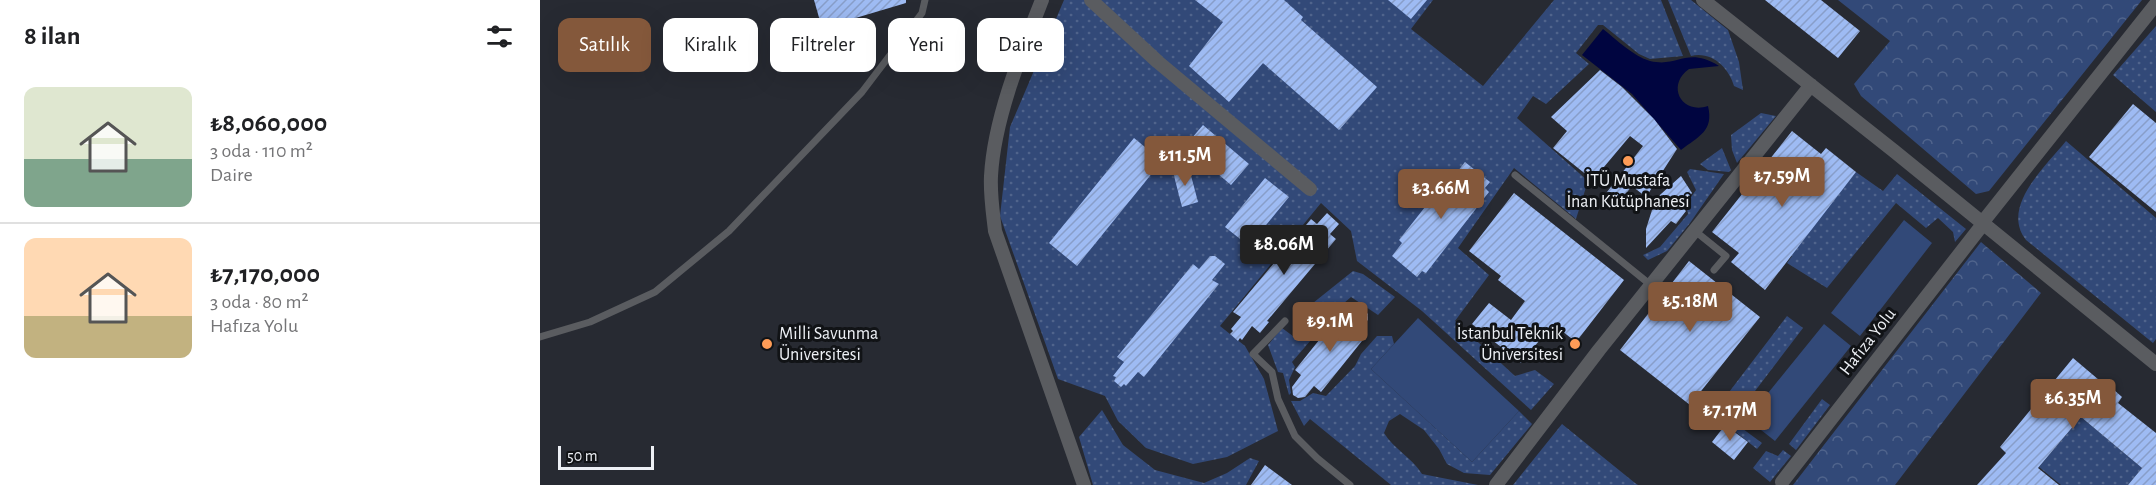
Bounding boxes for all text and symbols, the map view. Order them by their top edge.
chip: Satılık [558,18,651,72]
chip: Kiralık [663,18,758,72]
chip: Filtreler [770,18,876,72]
chip: Yeni [888,18,965,72]
chip: Daire [977,18,1064,72]
icon: filters [483,20,516,53]
text: 8 ilan [24,23,80,49]
text: ₺8,060,000 [210,110,327,136]
icon: home [72,111,144,183]
pin: ₺11.5M [1136,136,1234,187]
text: 3 oda · 110 m² [210,141,313,161]
text: ₺11.5M [1159,145,1211,165]
marker: İTÜ Mustafa İnan Kütüphanesi [1621,154,1635,168]
pin: ₺7.59M [1733,157,1831,208]
text: Daire [210,165,253,185]
text: ₺7.59M [1754,166,1810,186]
pin: ₺3.66M [1392,169,1490,220]
place label: İTÜ Mustafa İnan Kütüphanesi [1566,170,1690,211]
text: ₺3.66M [1412,178,1470,198]
pin: ₺8.06M [1235,225,1333,276]
text: ₺8.06M [1254,234,1314,254]
text: ₺7,170,000 [210,261,320,287]
icon: home [72,262,144,334]
pin: ₺5.18M [1641,282,1739,333]
text: ₺5.18M [1662,291,1718,311]
text: 3 oda · 80 m² [210,292,308,312]
pin: ₺9.1M [1288,302,1372,353]
street label: Hafıza Yolu [1836,305,1900,379]
text: ₺9.1M [1307,311,1353,331]
text: Hafıza Yolu [210,316,298,336]
place label: İstanbul Teknik Üniversitesi [1457,323,1564,364]
place label: Milli Savunma Üniversitesi [779,325,878,364]
marker: Milli Savunma Üniversitesi [760,337,774,351]
marker: İstanbul Teknik Üniversitesi [1568,337,1582,351]
pin: ₺6.35M [2024,379,2122,430]
text: ₺6.35M [2045,388,2101,408]
pin: ₺7.17M [1681,391,1779,442]
text: ₺7.17M [1703,400,1757,420]
scale bar [558,443,654,470]
text: 50 m [567,448,598,464]

